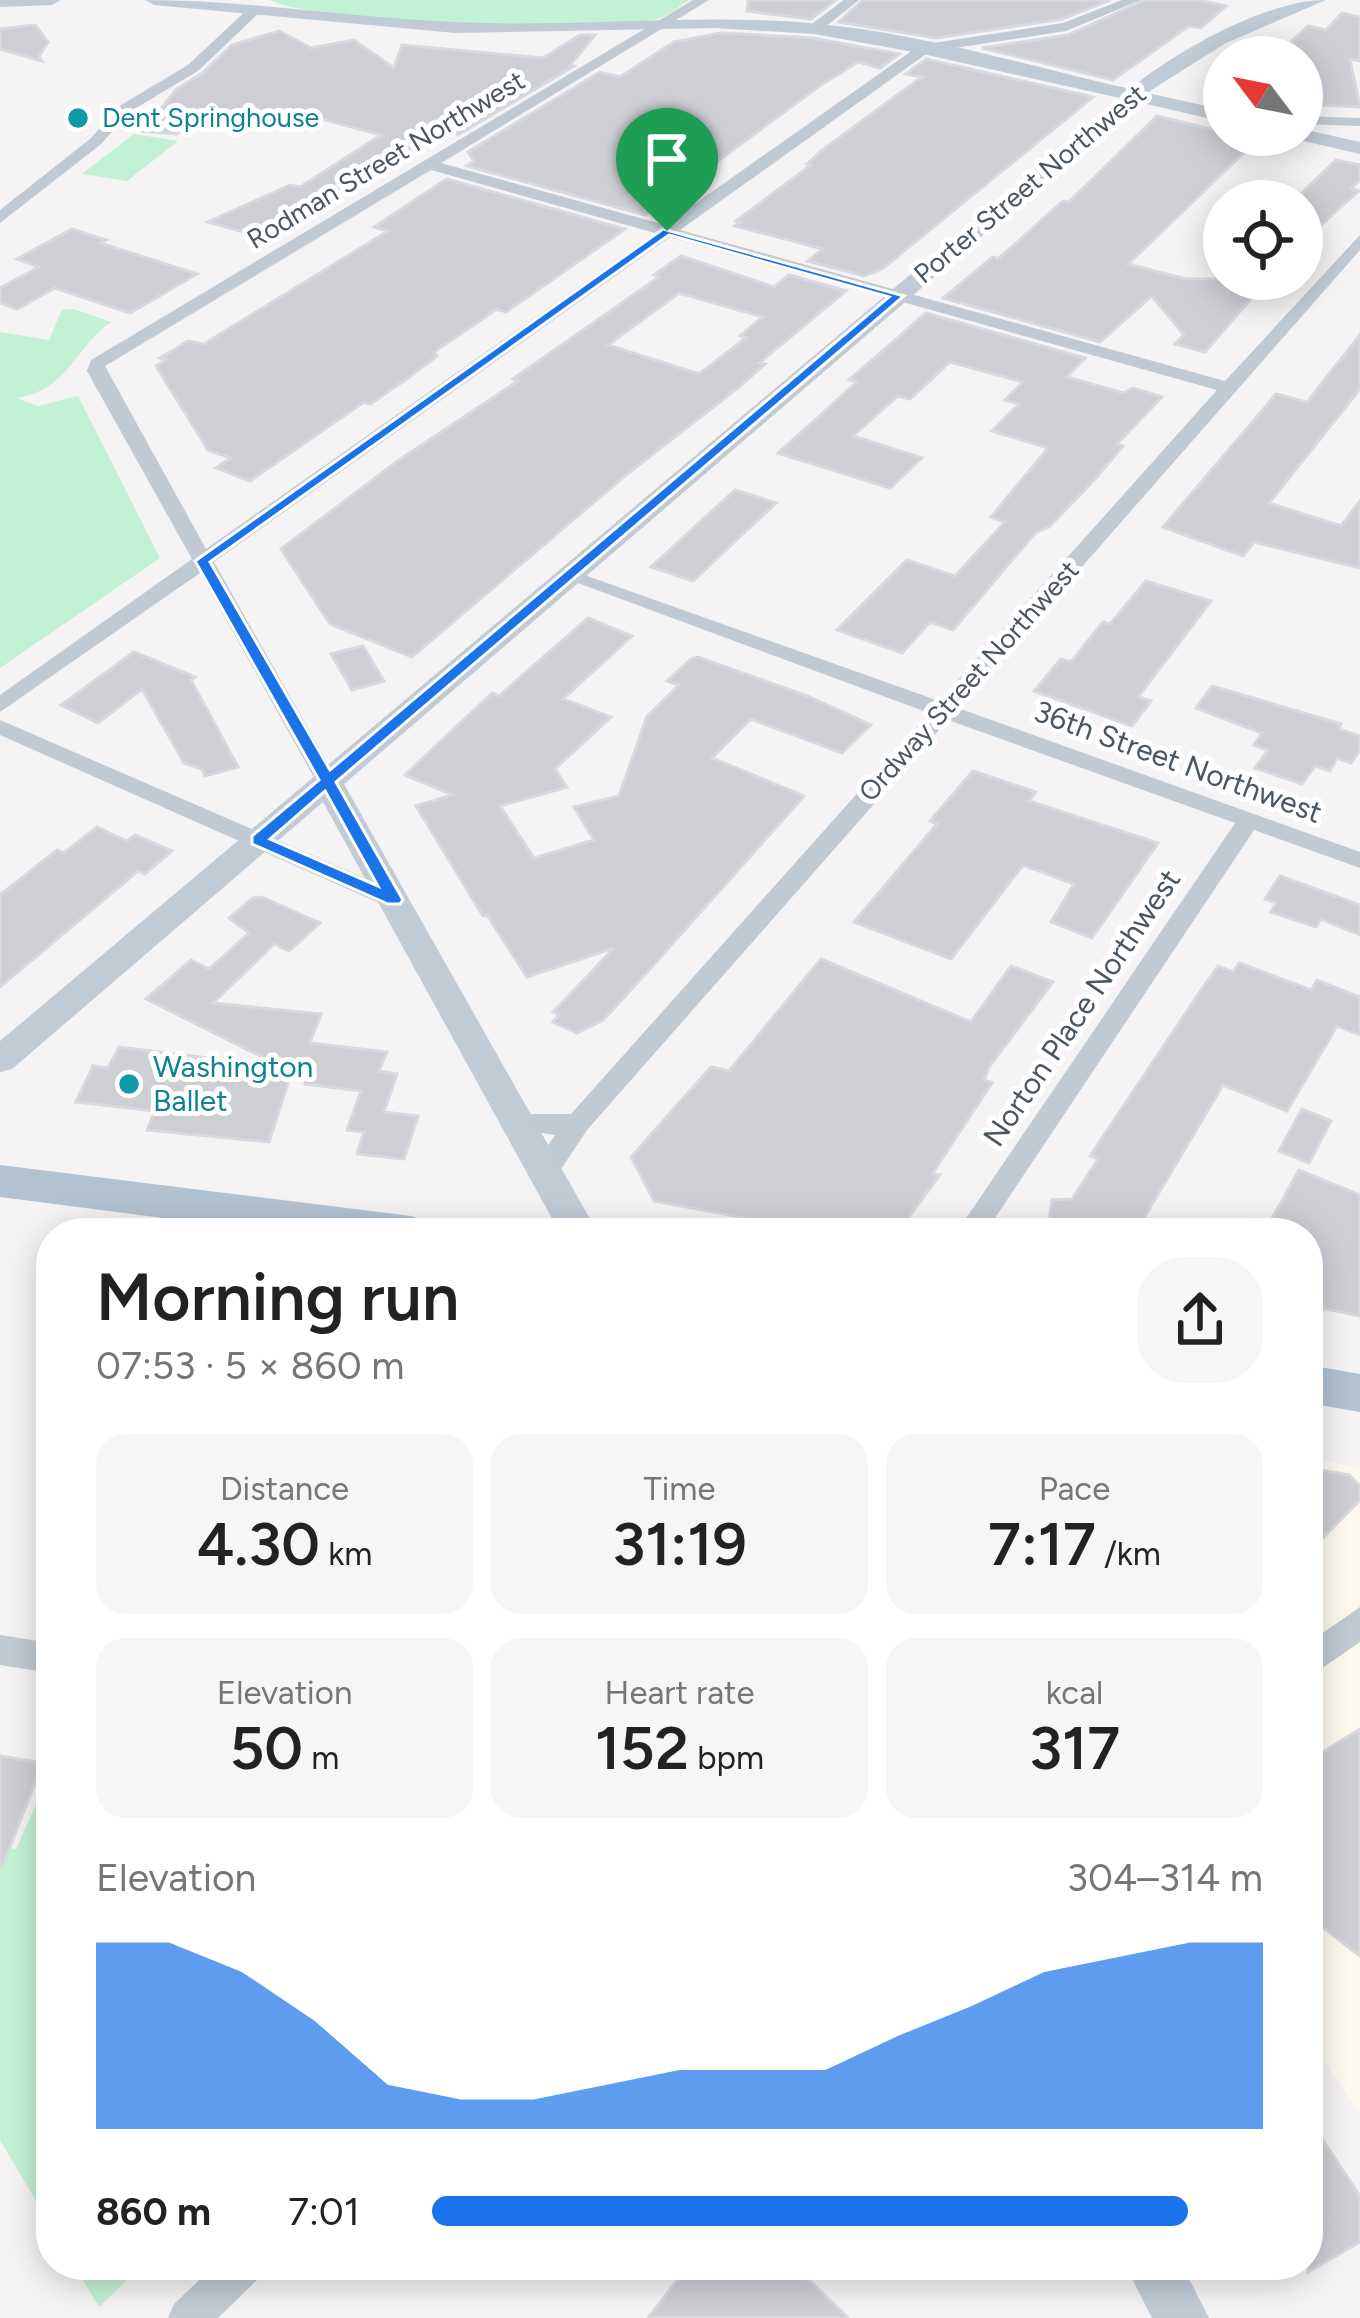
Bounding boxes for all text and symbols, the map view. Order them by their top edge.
north arrow [1203,36,1323,156]
map controls [1203,36,1323,300]
street label: Rodman Street Northwest [241,63,531,256]
street label: Porter Street Northwest [907,77,1152,290]
place label: Dent Springhouse [102,101,319,134]
marker: Dent Springhouse [65,105,91,131]
pin [616,108,718,231]
icon: arrive [634,126,700,192]
button: locate [1203,180,1323,300]
street label: Ordway Street Northwest [852,553,1085,808]
street label: 36th Street Northwest [1029,692,1327,831]
street label: Norton Place Northwest [975,862,1188,1153]
place label: Washington Ballet [153,1048,313,1119]
marker: Washington Ballet [116,1071,142,1097]
text: Morning run [96,1257,459,1337]
button: share [1137,1257,1263,1383]
text: 07:53 · 5 × 860 m [96,1342,404,1389]
text: Distance [220,1469,349,1508]
text: Time [644,1469,715,1508]
text: Pace [1039,1469,1110,1508]
text: 4.30 [197,1508,320,1580]
text: 31:19 [612,1508,747,1580]
text: 7:17 [988,1508,1096,1580]
text: km [320,1534,372,1573]
text: /km [1096,1534,1161,1573]
text: Elevation [217,1673,352,1712]
text: Heart rate [605,1673,754,1712]
text: kcal [1046,1673,1103,1712]
text: 50 [230,1712,303,1784]
text: 152 [595,1712,689,1784]
text: 317 [1029,1712,1120,1784]
text: m [303,1738,339,1777]
text: bpm [689,1738,764,1777]
text: Elevation [96,1854,256,1901]
text: 304–314 m [1067,1854,1263,1901]
text: 860 m [96,2188,211,2235]
text: 7:01 [288,2188,360,2235]

